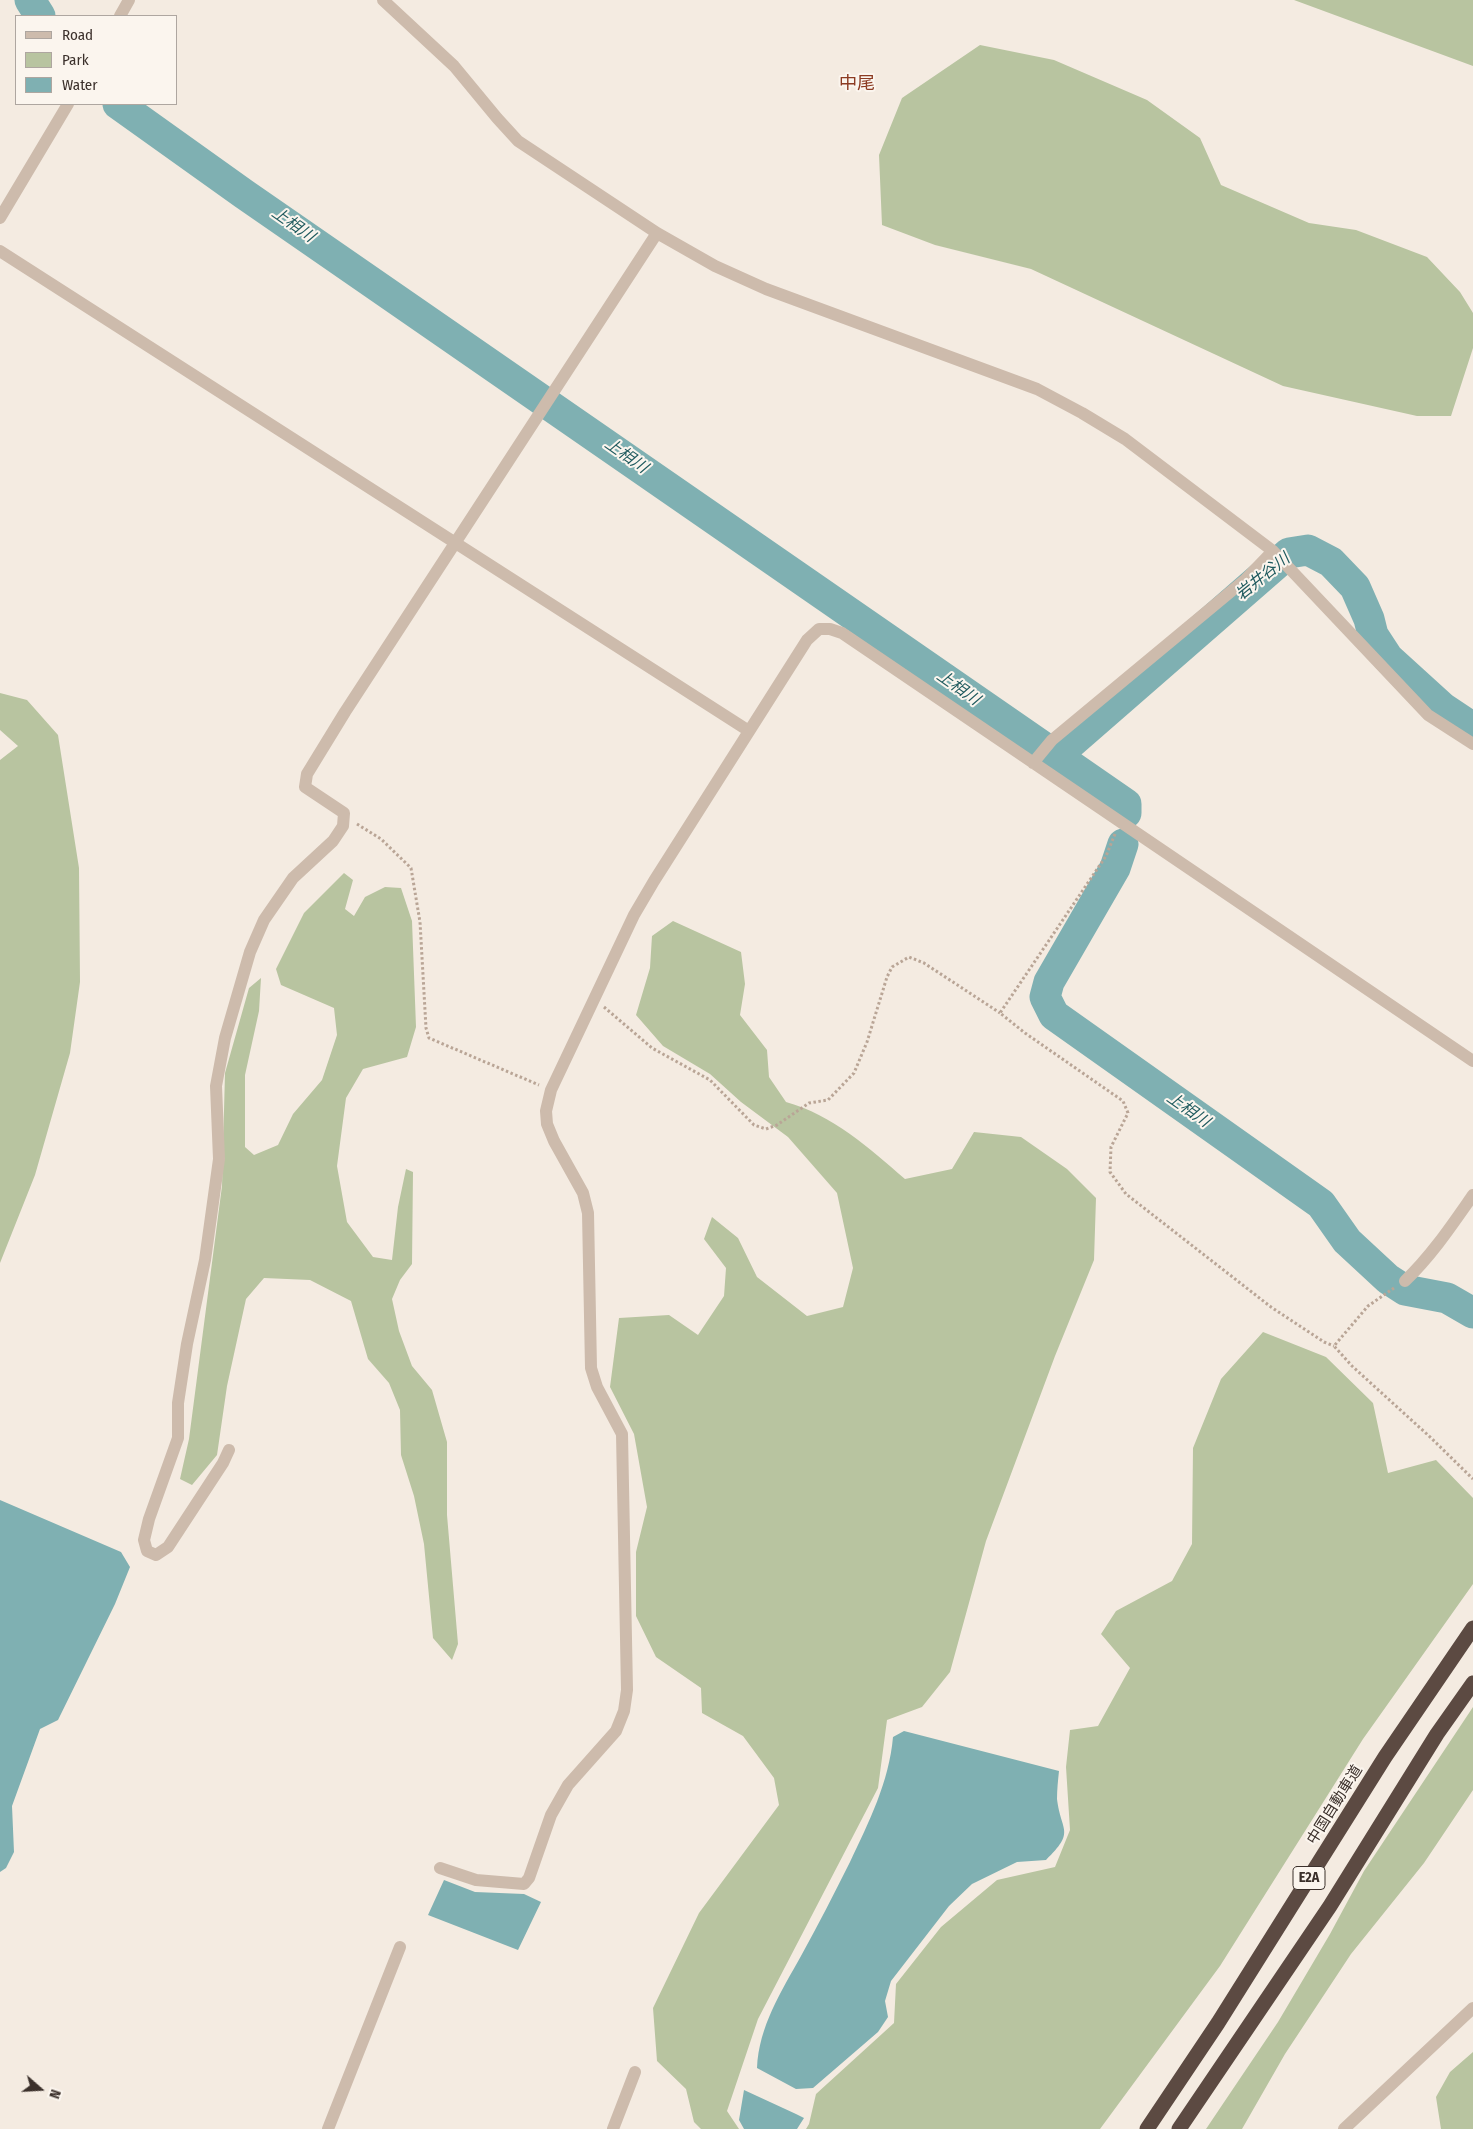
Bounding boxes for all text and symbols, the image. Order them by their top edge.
legend [15,15,178,105]
text: Road [62,26,93,44]
text: Park [62,51,89,69]
district label: 中尾 [839,73,875,95]
text: Water [62,76,97,94]
water label: 上相川 [268,203,318,247]
water label: 上相川 [601,434,651,478]
water label: 岩井谷川 [1232,549,1294,605]
water label: 上相川 [933,666,983,710]
water label: 上相川 [1163,1088,1213,1132]
street label: 中国自動車道 [1304,1762,1366,1848]
road number: E2A [1293,1866,1325,1890]
north arrow [15,2064,65,2114]
text: N [45,2087,64,2101]

